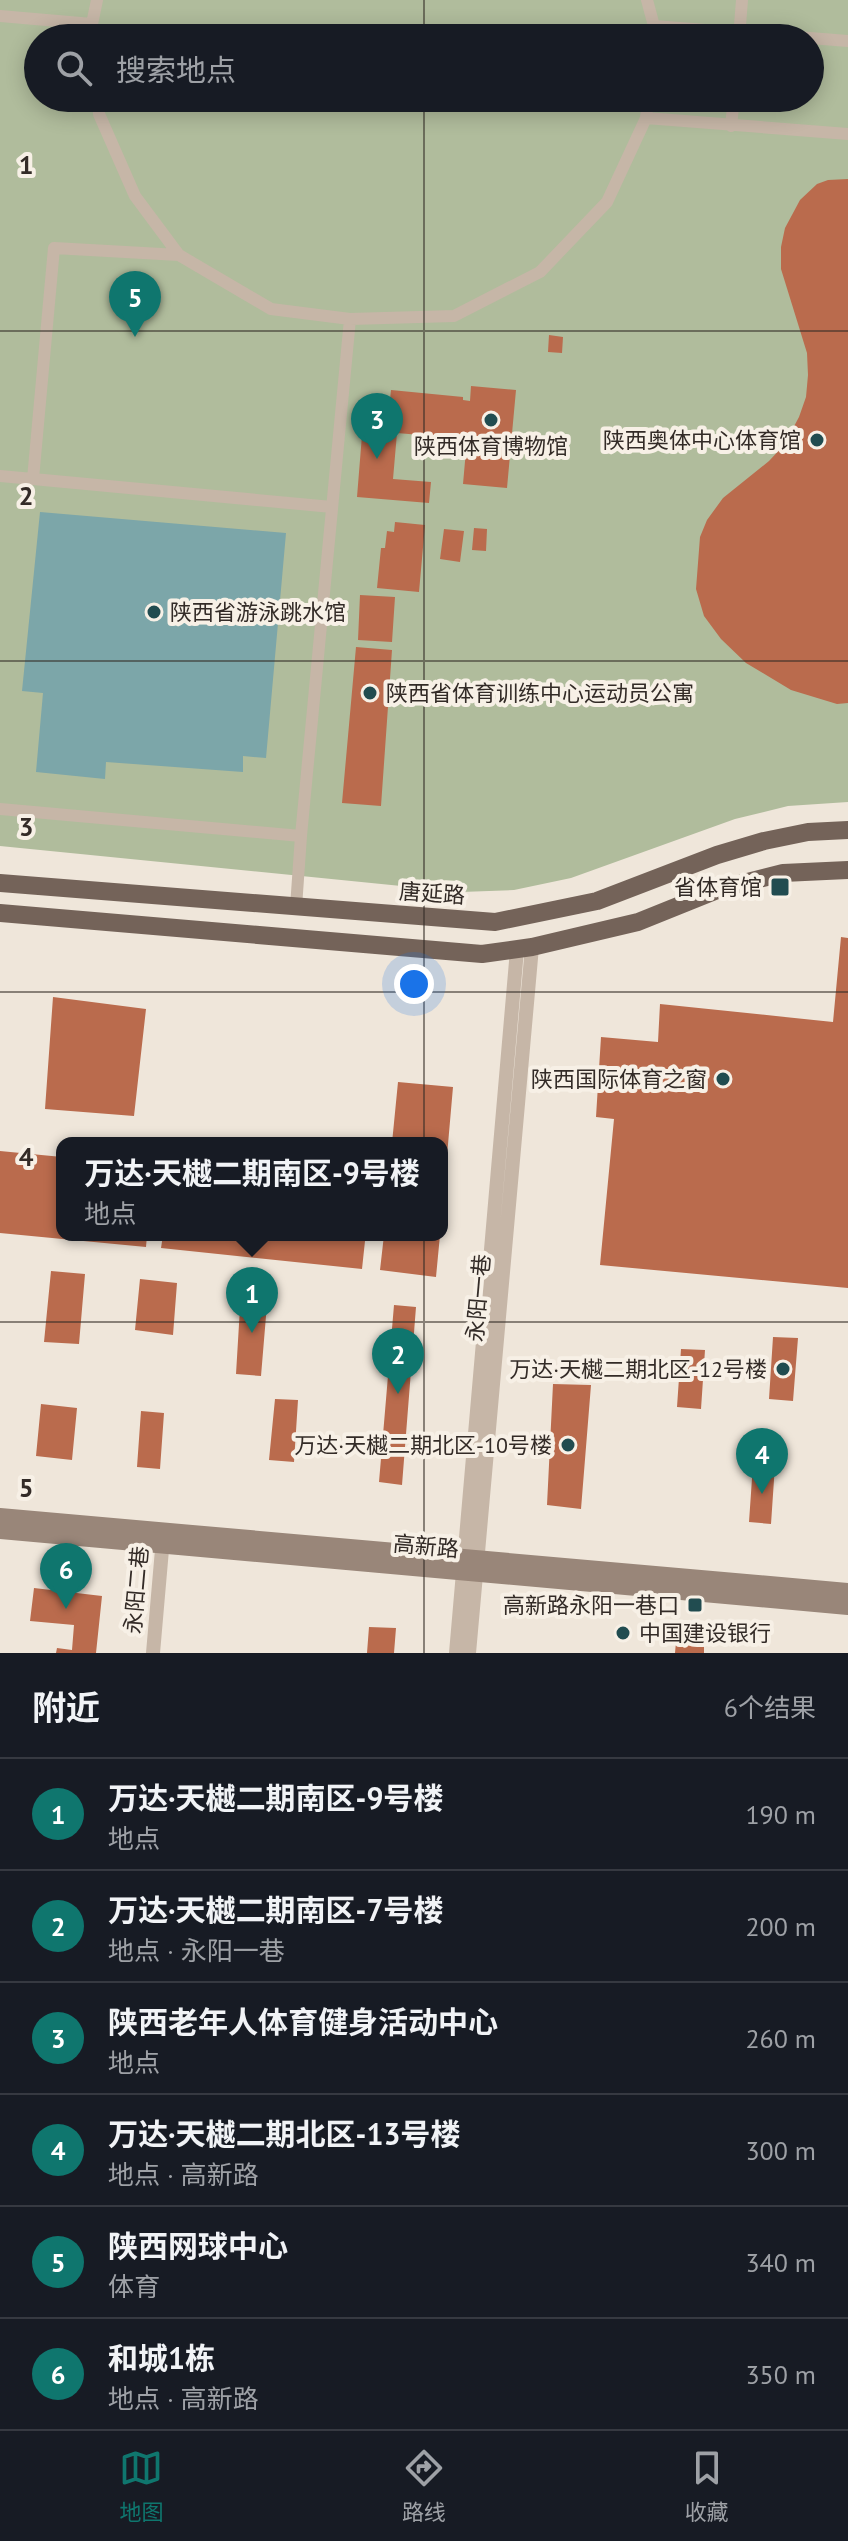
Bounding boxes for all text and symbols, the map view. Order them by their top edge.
search box [24,24,824,112]
icon: search [52,46,96,90]
text: 搜索地点 [116,50,236,89]
text: 1 [19,148,33,181]
pin: 5 [109,271,161,337]
pin: 3 [351,393,403,459]
marker: 陕西体育博物馆 [482,411,500,429]
place label: 陕西奥体中心体育馆 [603,426,801,454]
marker: 陕西奥体中心体育馆 [808,431,826,449]
place label: 陕西体育博物馆 [414,432,568,460]
text: 2 [19,479,33,512]
place label: 陕西省游泳跳水馆 [170,598,346,626]
marker: 陕西省游泳跳水馆 [145,603,163,621]
place label: 陕西省体育训练中心运动员公寓 [386,679,694,707]
marker: 陕西省体育训练中心运动员公寓 [361,684,379,702]
text: 3 [19,810,33,843]
place label: 省体育馆 [674,873,762,901]
marker: 省体育馆 [769,876,791,898]
street label: 唐延路 [398,877,466,909]
your location [394,964,434,1004]
place label: 陕西国际体育之窗 [531,1065,707,1093]
marker: 陕西国际体育之窗 [714,1070,732,1088]
popup [56,1137,448,1241]
text: 4 [19,1140,34,1173]
text: 万达·天樾二期南区-9号楼 [84,1153,420,1192]
text: 地点 [84,1197,136,1230]
street label: 永阳一巷 [460,1253,496,1343]
pin: 1 [226,1267,278,1333]
pin: 2 [372,1328,424,1394]
place label: 万达·天樾二期北区-12号楼 [509,1355,767,1383]
marker: 万达·天樾二期北区-12号楼 [774,1360,792,1378]
pin: 4 [736,1428,788,1494]
place label: 万达·天樾二期北区-10号楼 [294,1431,552,1459]
marker: 万达·天樾二期北区-10号楼 [559,1436,577,1454]
text: 5 [19,1471,33,1504]
street label: 高新路 [392,1529,460,1563]
pin: 6 [40,1543,92,1609]
street label: 永阳二巷 [118,1545,154,1635]
place label: 高新路永阳一巷口 [503,1591,679,1619]
marker: 高新路永阳一巷口 [686,1596,704,1614]
place label: 中国建设银行 [639,1619,771,1647]
marker: 中国建设银行 [614,1624,632,1642]
text: 附近 [32,1685,100,1729]
text: 6个结果 [724,1691,816,1724]
text: 万达·天樾二期南区-9号楼 [108,1778,443,1817]
text: 1 [51,1798,65,1831]
text: 190 m [745,1798,816,1831]
text: 地点 [108,1822,160,1855]
text: 万达·天樾二期南区-7号楼 [108,1890,443,1929]
text: 2 [51,1910,65,1943]
text: 200 m [745,1910,816,1943]
text: 地点 · 永阳一巷 [108,1934,285,1967]
text: 陕西老年人体育健身活动中心 [108,2002,498,2041]
text: 3 [51,2022,65,2055]
text: 260 m [745,2022,816,2055]
text: 地点 [108,2046,160,2079]
text: 万达·天樾二期北区-13号楼 [108,2114,460,2153]
text: 4 [51,2134,65,2167]
text: 300 m [745,2134,816,2167]
text: 地点 · 高新路 [108,2158,259,2191]
text: 陕西网球中心 [108,2226,288,2265]
text: 5 [51,2246,65,2279]
text: 340 m [745,2246,816,2279]
text: 体育 [108,2270,160,2303]
text: 和城1栋 [108,2338,215,2377]
text: 6 [51,2358,65,2391]
text: 350 m [745,2358,816,2391]
text: 地点 · 高新路 [108,2382,259,2415]
tab: 地图 [119,2446,163,2526]
tab: 路线 [402,2446,446,2526]
tab: 收藏 [685,2446,729,2526]

